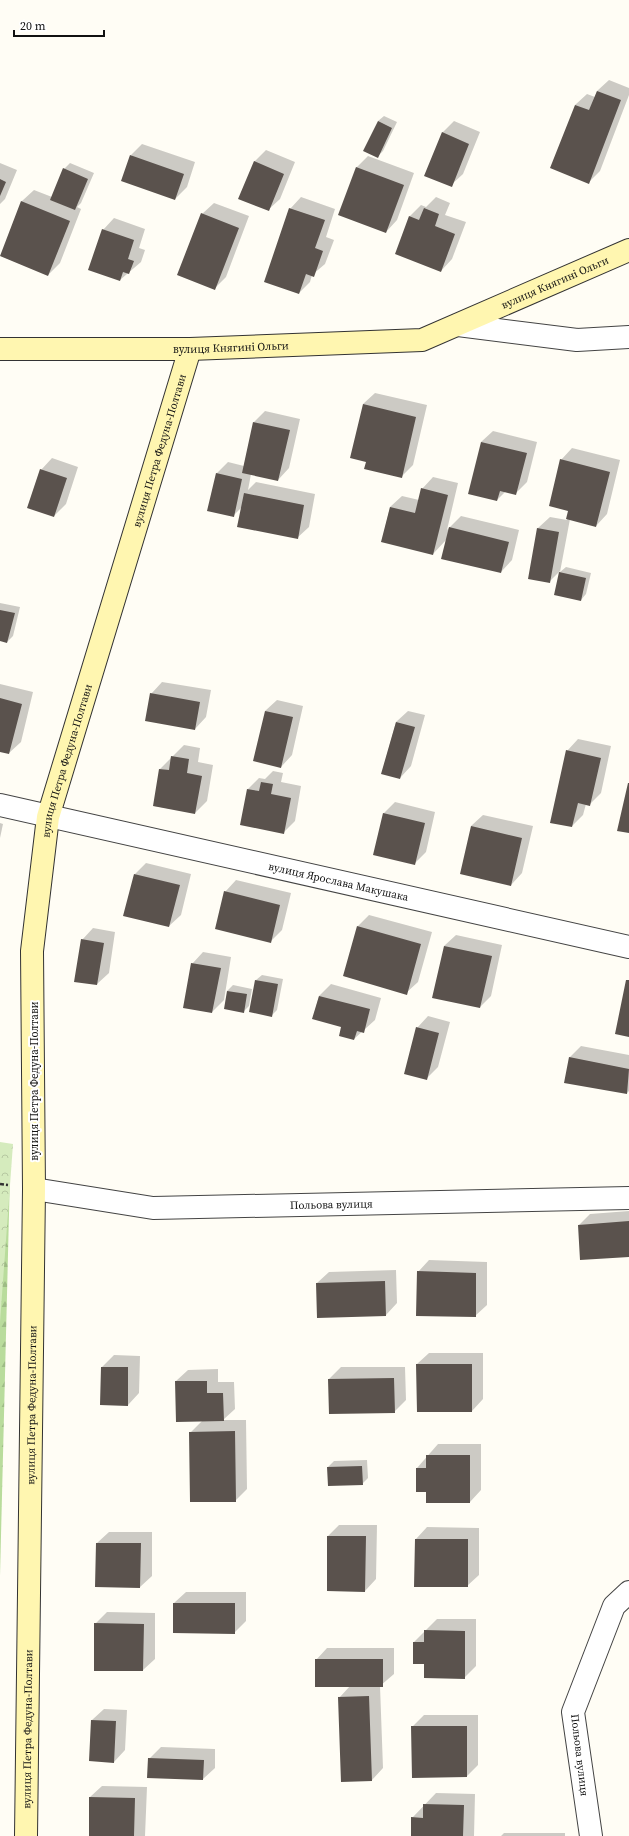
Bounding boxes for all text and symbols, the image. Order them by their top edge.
scale bar [14,12,104,38]
text: 20 m [20,18,46,34]
street label: вулиця Княгині Ольги [499,253,611,313]
street label: вулиця Княгині Ольги [173,338,289,357]
street label: вулиця Петра Федуна-Полтави [129,372,190,529]
street label: вулиця Петра Федуна-Полтави [39,682,96,839]
street label: вулиця Ярослава Макушака [267,859,410,905]
street label: вулиця Петра Федуна-Полтави [27,1001,42,1161]
street label: Польова вулиця [290,1196,373,1213]
street label: вулиця Петра Федуна-Полтави [23,1325,40,1485]
street label: вулиця Петра Федуна-Полтави [19,1649,36,1809]
street label: Польова вулиця [567,1713,592,1797]

